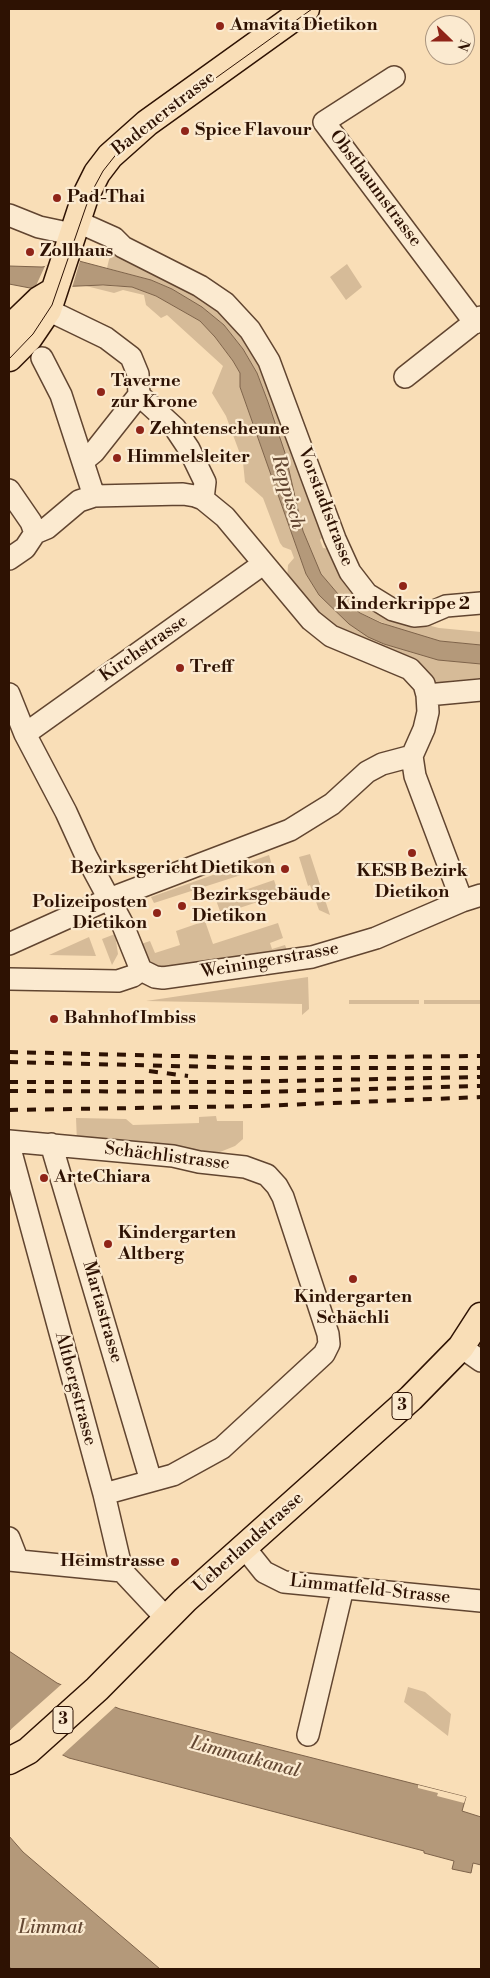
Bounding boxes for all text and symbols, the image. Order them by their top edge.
place label: Amavita Dietikon [230,15,378,37]
north arrow [425,15,475,65]
marker: Amavita Dietikon [214,20,226,32]
text: N [453,37,473,54]
street label: Badenerstrasse [108,67,220,161]
place label: Spice Flavour [195,120,312,142]
marker: Spice Flavour [179,125,191,137]
street label: Obstbaumstrasse [324,126,426,252]
place label: Pad-Thai [67,187,145,209]
marker: Pad-Thai [51,192,63,204]
place label: Zollhaus [40,241,113,263]
marker: Zollhaus [24,246,36,258]
place label: Taverne zur Krone [111,371,197,414]
marker: Taverne zur Krone [95,386,107,398]
place label: Zehntenscheune [150,419,290,441]
marker: Zehntenscheune [134,424,146,436]
street label: Vorstadtstrasse [292,444,358,570]
place label: Himmelsleiter [127,447,250,469]
marker: Himmelsleiter [111,452,123,464]
water label: Reppisch [266,452,308,532]
marker: Kinderkrippe 2 [397,580,409,592]
place label: Kinderkrippe 2 [336,594,470,616]
street label: Kirchstrasse [96,611,192,687]
place label: Treff [190,657,233,679]
marker: Treff [174,662,186,674]
marker: KESB Bezirk Dietikon [406,847,418,859]
place label: Bezirksgericht Dietikon [70,858,275,880]
place label: KESB Bezirk Dietikon [356,861,468,904]
marker: Bezirksgericht Dietikon [279,863,291,875]
place label: Bezirksgebäude Dietikon [192,885,330,928]
place label: Polizeiposten Dietikon [32,892,147,934]
marker: Bezirksgebäude Dietikon [176,900,188,912]
marker: Polizeiposten Dietikon [151,907,163,919]
street label: Weiningerstrasse [199,938,341,984]
place label: Bahnhof Imbiss [64,1008,196,1030]
marker: Bahnhof Imbiss [48,1013,60,1025]
street label: Schächlistrasse [103,1139,231,1175]
place label: ArteChiara [54,1167,151,1189]
marker: ArteChiara [38,1172,50,1184]
place label: Kindergarten Altberg [118,1223,236,1266]
marker: Kindergarten Altberg [102,1238,114,1250]
street label: Martastrasse [77,1258,127,1366]
marker: Kindergarten Schächli [347,1273,359,1285]
place label: Kindergarten Schächli [294,1287,412,1330]
street label: Altbergstrasse [49,1330,101,1448]
road number: 3 [392,1392,412,1420]
street label: Ueberlandstrasse [190,1488,308,1598]
place label: Heimstrasse [60,1551,165,1573]
marker: Heimstrasse [169,1556,181,1568]
street label: Limmatfeld-Strasse [289,1571,451,1609]
road number: 3 [53,1706,73,1734]
water label: Limmatkanal [188,1732,302,1784]
water label: Limmat [19,1917,83,1939]

